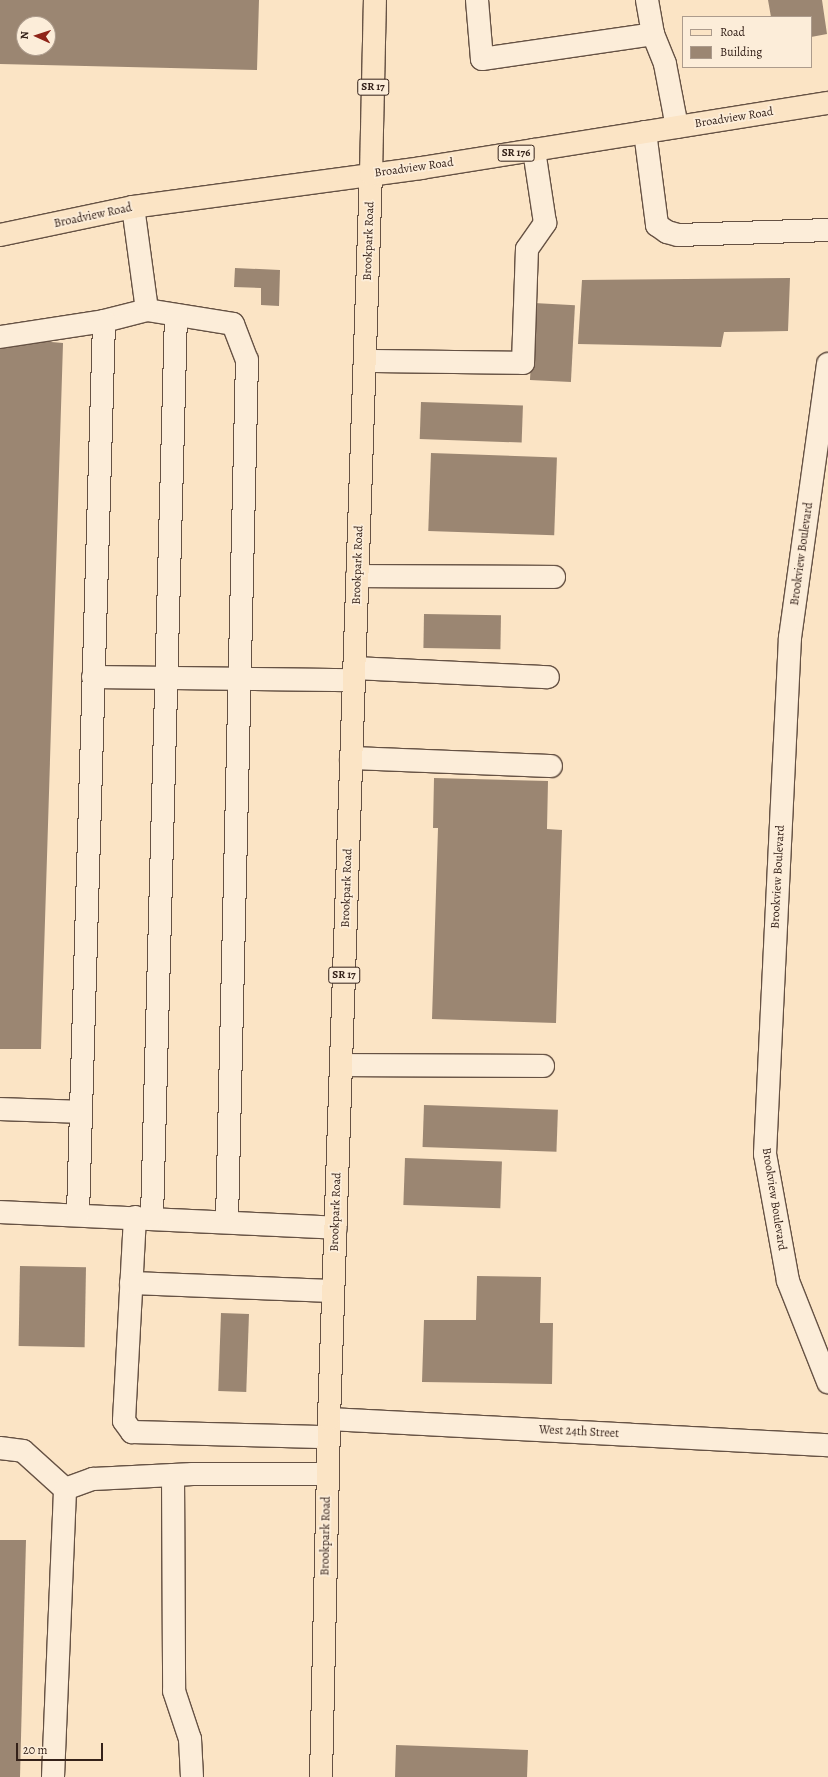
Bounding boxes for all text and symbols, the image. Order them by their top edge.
north arrow [16,16,56,56]
legend [682,16,812,68]
text: Road [720,24,745,40]
text: N [17,31,32,40]
text: Building [720,44,762,60]
road number: SR 17 [357,78,389,96]
street label: Broadview Road [694,105,774,131]
road number: SR 176 [497,144,535,162]
street label: Broadview Road [374,155,454,181]
street label: Broadview Road [53,201,133,231]
street label: Brookpark Road [360,201,378,281]
street label: Brookview Boulevard [788,502,816,606]
street label: Brookpark Road [349,525,367,605]
street label: Brookview Boulevard [768,825,788,929]
street label: Brookpark Road [338,848,356,928]
road number: SR 17 [328,966,360,984]
street label: Brookview Boulevard [759,1147,789,1251]
street label: Brookpark Road [327,1172,345,1252]
street label: West 24th Street [539,1423,619,1441]
street label: Brookpark Road [318,1496,334,1576]
scale bar [18,1735,105,1761]
text: 20 m [23,1742,47,1758]

